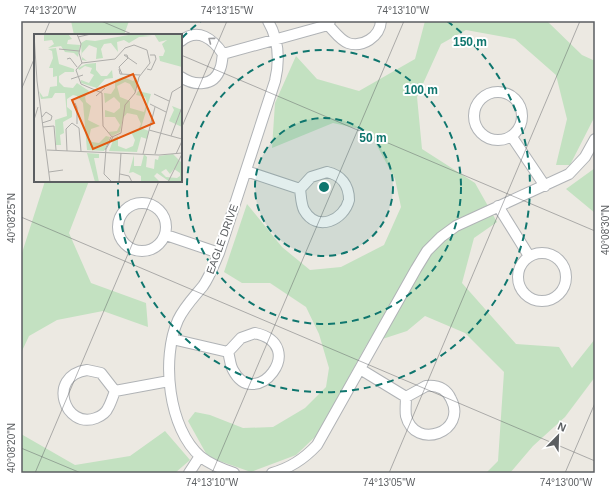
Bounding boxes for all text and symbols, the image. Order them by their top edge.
text: 74°13'20"W [24,5,77,16]
text: 74°13'15"W [201,5,254,16]
text: 74°13'10"W [377,5,430,16]
inset map [34,34,182,182]
text: 150 m [453,35,487,49]
one-way arrow [209,38,216,45]
text: 100 m [404,83,438,97]
text: 50 m [359,131,387,145]
centre of rings [317,180,331,194]
text: 40°08'25"N [6,193,17,243]
street label: EAGLE DRIVE [204,202,240,276]
text: 40°08'30"N [600,205,611,255]
north arrow [538,416,578,456]
text: N [556,420,568,434]
text: 40°08'20"N [6,423,17,473]
text: 74°13'10"W [186,477,239,488]
text: 74°13'05"W [363,477,416,488]
text: 74°13'00"W [540,477,593,488]

